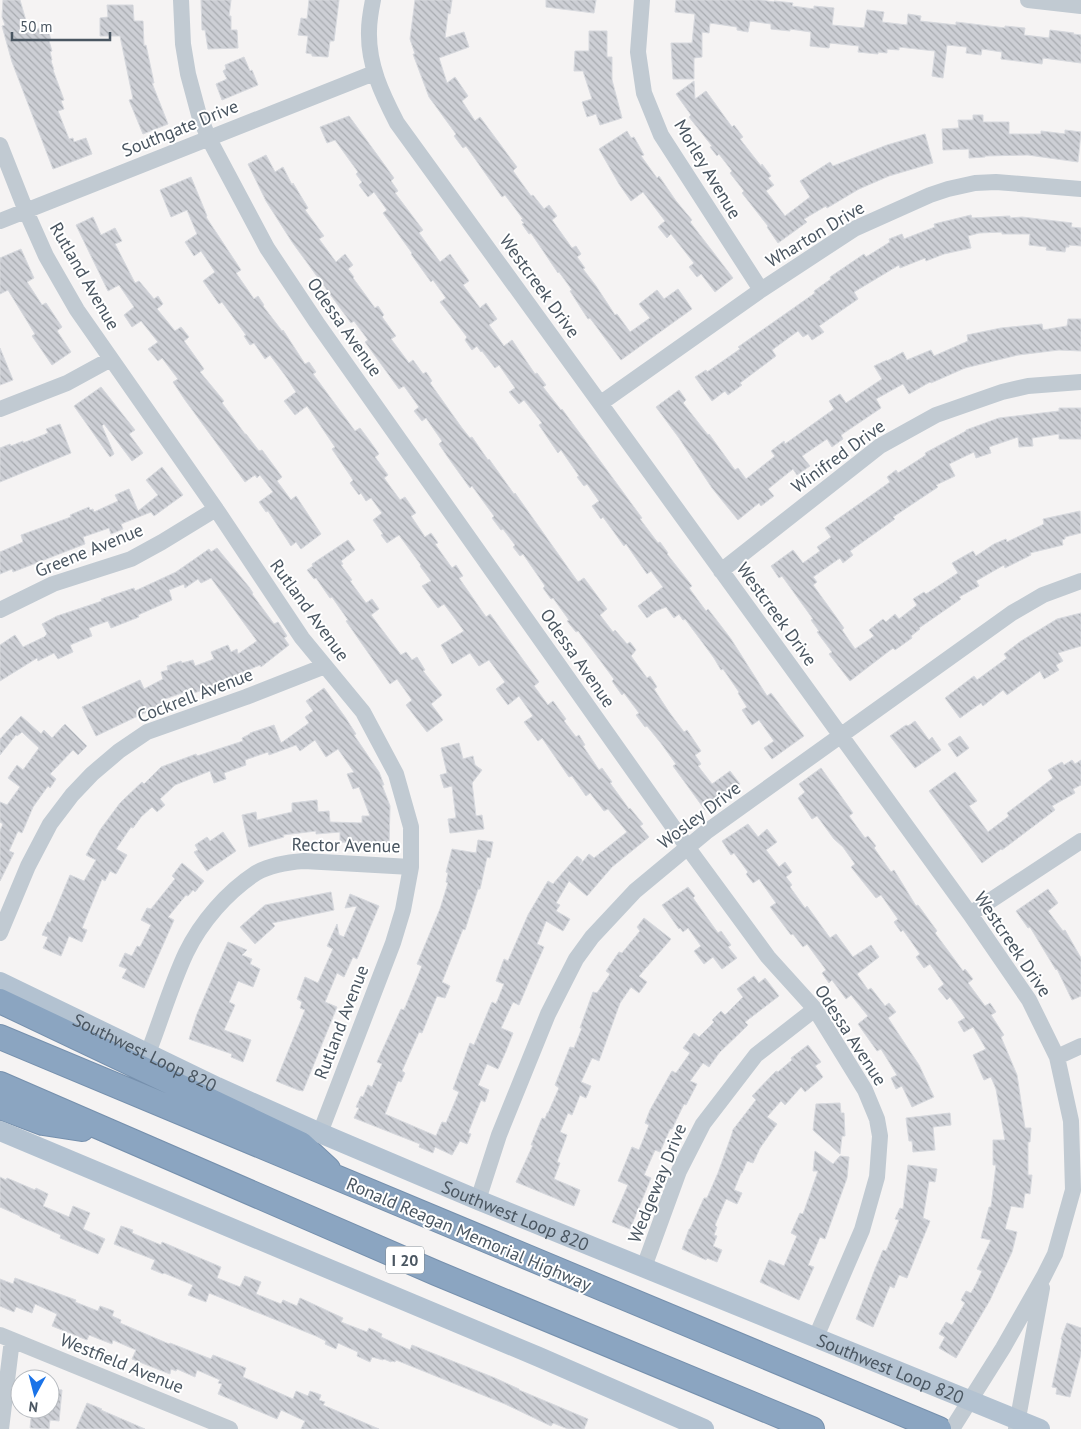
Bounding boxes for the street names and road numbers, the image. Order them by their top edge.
street label: Southgate Drive [118,94,242,162]
street label: Morley Avenue [669,115,747,223]
street label: Wharton Drive [762,196,868,272]
street label: Rutland Avenue [45,218,125,334]
street label: Westcreek Drive [495,230,585,342]
street label: Odessa Avenue [302,273,388,381]
street label: Winifred Drive [787,414,889,498]
street label: Greene Avenue [32,518,146,582]
street label: Rutland Avenue [265,554,355,666]
street label: Westcreek Drive [732,558,822,670]
street label: Odessa Avenue [535,604,621,712]
street label: Cockrell Avenue [134,662,256,728]
street label: Wosley Drive [653,776,745,854]
street label: Rector Avenue [291,833,401,857]
street label: Westcreek Drive [969,887,1057,1001]
street label: Rutland Avenue [309,962,373,1082]
street label: Odessa Avenue [810,980,892,1090]
street label: Southwest Loop 820 [69,1008,221,1097]
street label: Wedgeway Drive [623,1120,691,1246]
street label: Ronald Reagan Memorial Highway [343,1172,595,1296]
street label: Southwest Loop 820 [438,1175,593,1256]
road number: I 20 [386,1246,424,1274]
street label: Westfield Avenue [57,1328,187,1398]
street label: Southwest Loop 820 [813,1328,968,1408]

